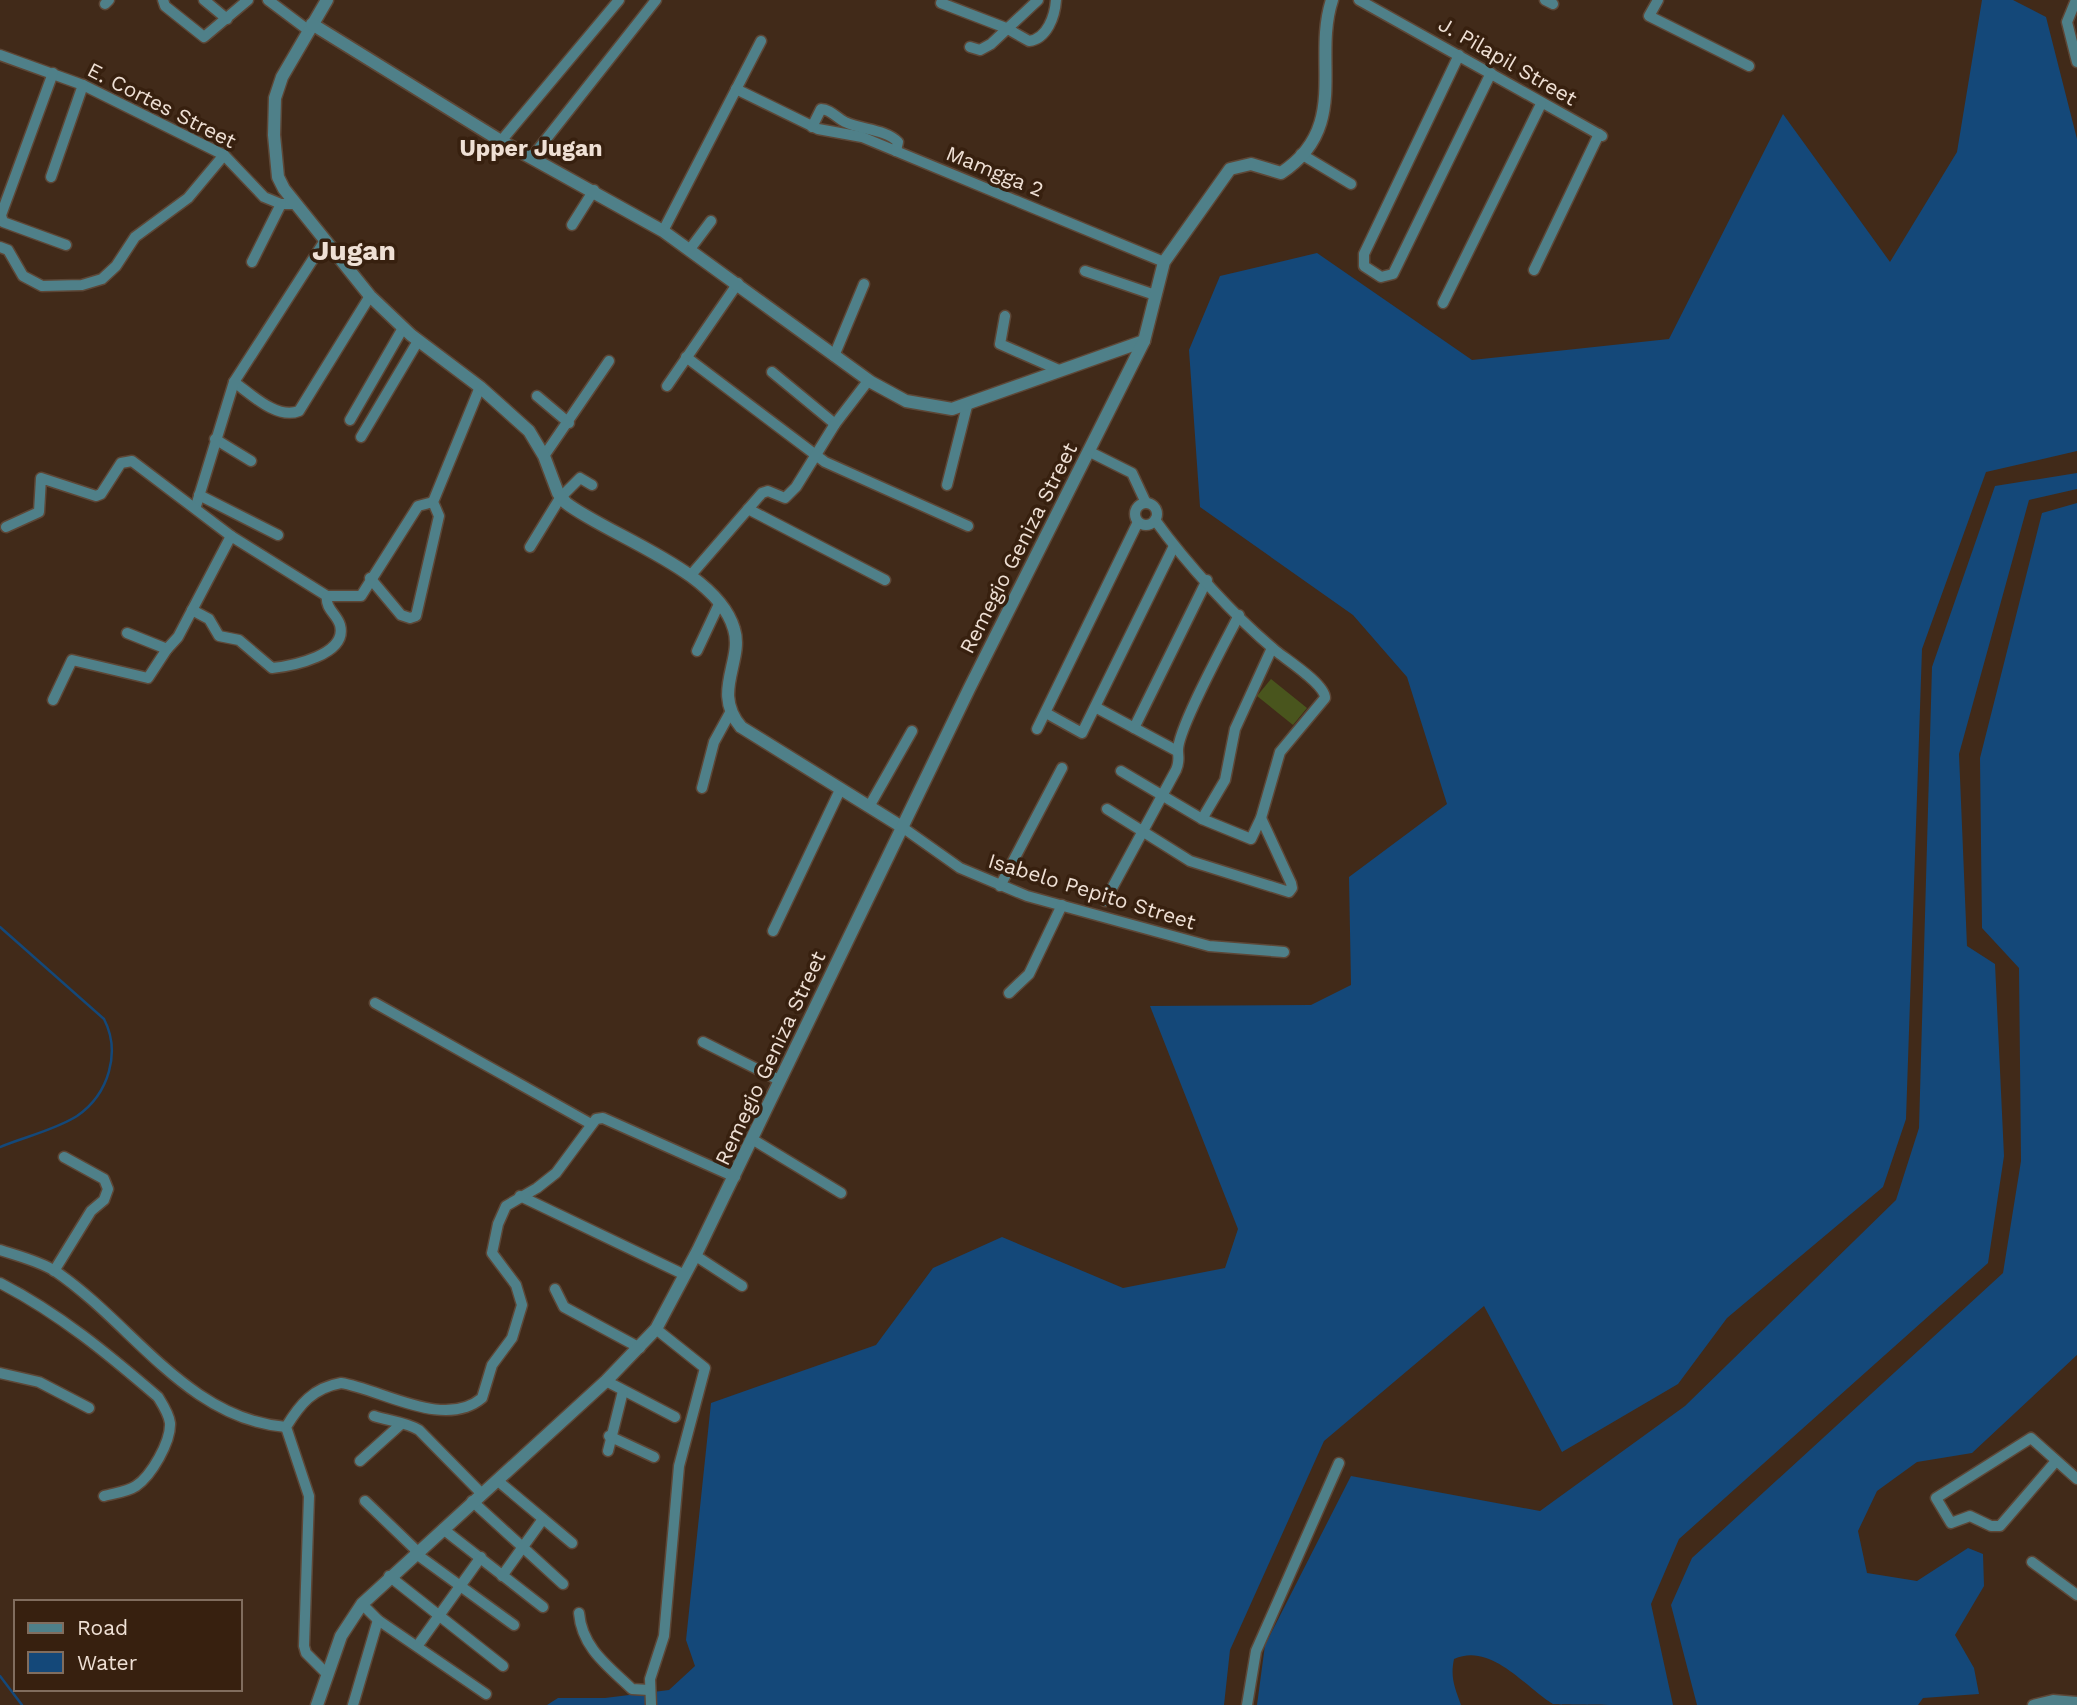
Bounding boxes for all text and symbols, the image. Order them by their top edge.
street label: J. Pilapil Street [1434,11,1582,111]
street label: E. Cortes Street [84,57,241,153]
district label: Upper Jugan [459,135,603,162]
street label: Mamgga 2 [943,140,1047,202]
district label: Jugan [312,234,396,267]
street label: Remegio Geniza Street [954,438,1082,658]
street label: Isabelo Pepito Street [985,848,1199,935]
street label: Remegio Geniza Street [709,947,831,1169]
legend [14,1600,242,1691]
text: Road [77,1615,128,1640]
text: Water [77,1650,138,1675]

